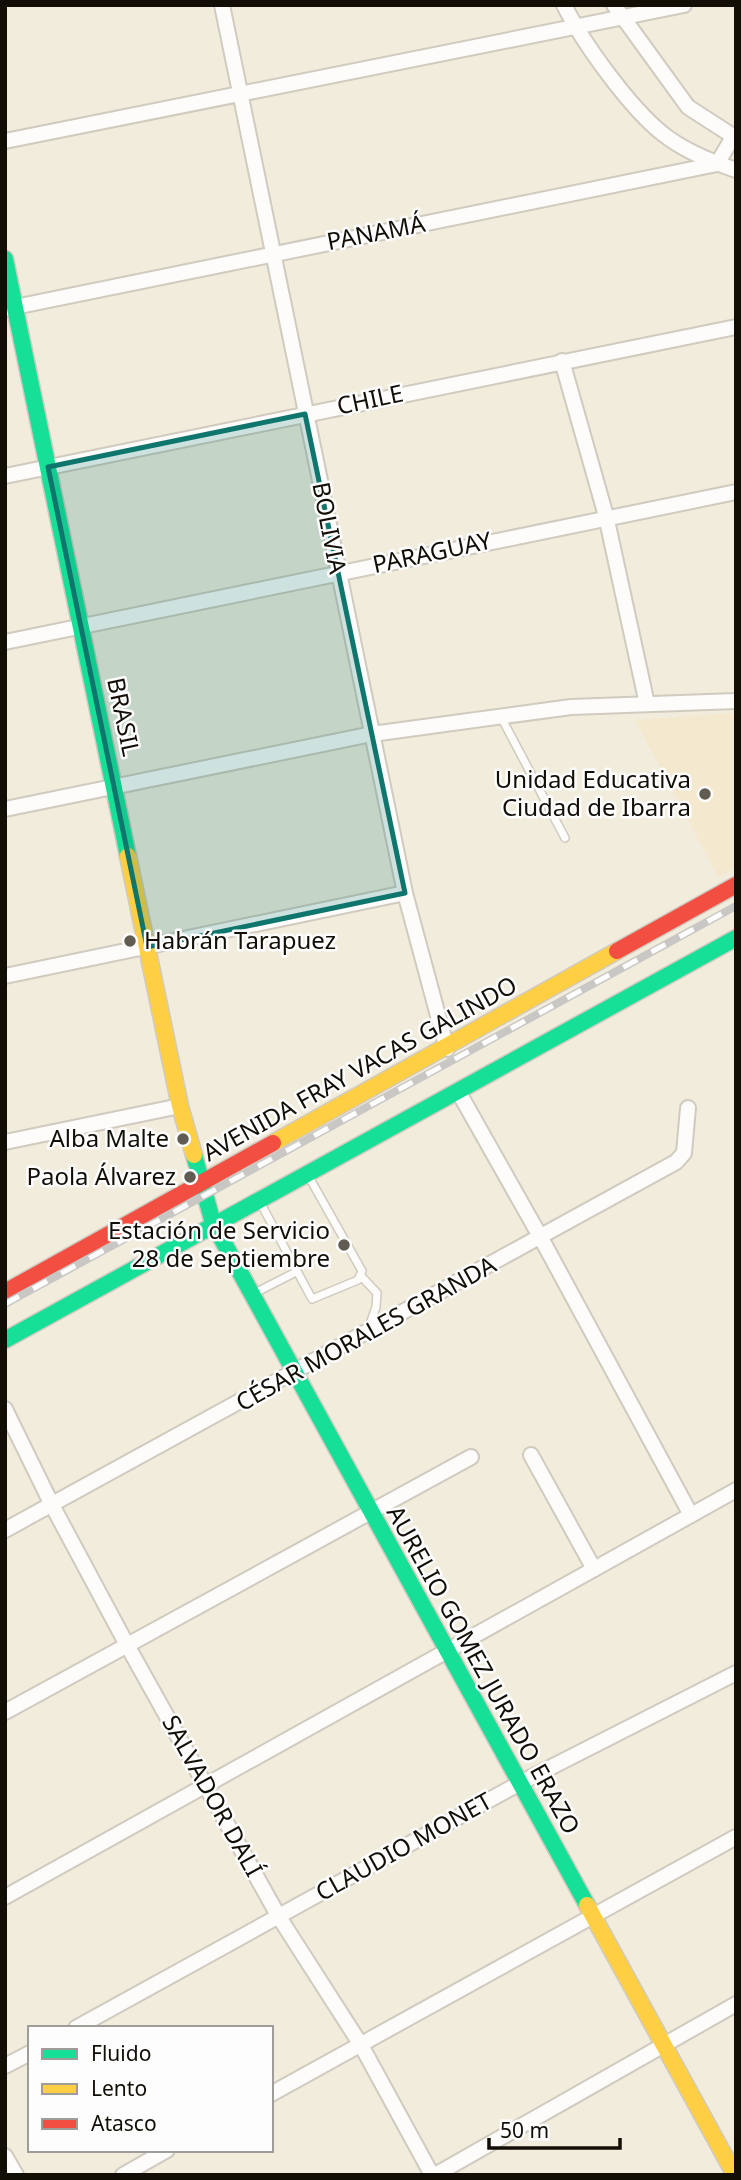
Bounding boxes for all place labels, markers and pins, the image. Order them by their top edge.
place label: Unidad Educativa Ciudad de Ibarra [495,762,691,823]
marker: Unidad Educativa Ciudad de Ibarra [697,786,713,802]
place label: Habrán Tarapuez [144,923,336,956]
marker: Habrán Tarapuez [122,933,138,949]
place label: Alba Malte [49,1121,169,1154]
marker: Alba Malte [175,1131,191,1147]
place label: Paola Álvarez [26,1159,176,1192]
marker: Paola Álvarez [182,1169,198,1185]
place label: Estación de Servicio 28 de Septiembre [108,1213,330,1274]
marker: Estación de Servicio 28 de Septiembre [336,1237,352,1253]

